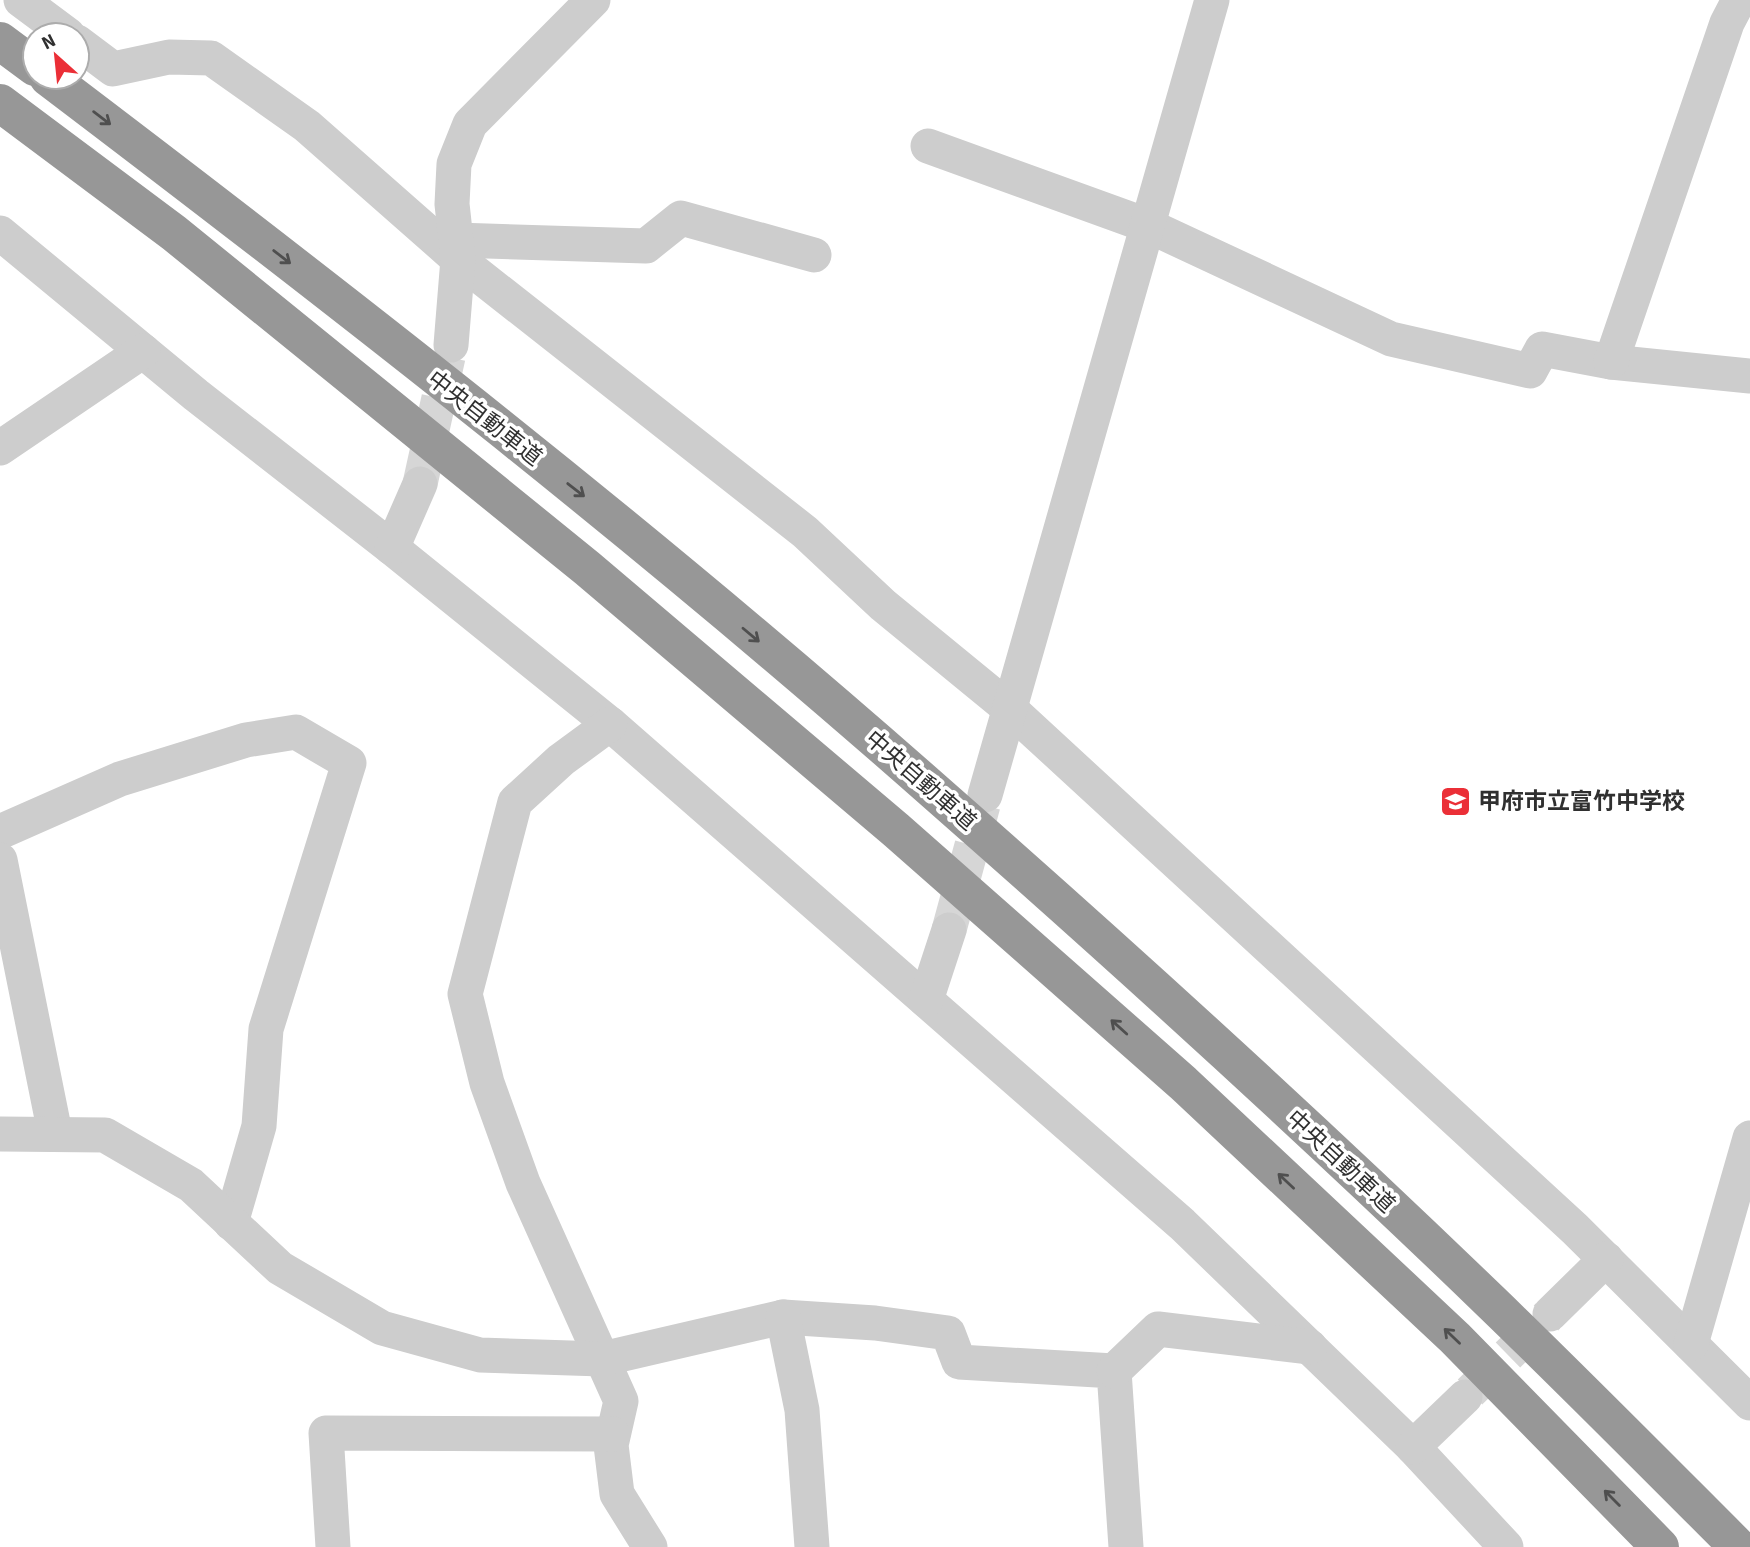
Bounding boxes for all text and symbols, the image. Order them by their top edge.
north arrow [21,21,91,91]
text: N [37,27,61,57]
one-way arrow [92,111,111,126]
one-way arrow [273,250,291,265]
street label: 中央自動車道 [420,363,549,474]
one-way arrow [566,482,585,497]
one-way arrow [742,627,760,643]
street label: 中央自動車道 [858,723,984,838]
school or university icon: 甲府市立富竹中学校 [1438,784,1472,818]
place label: 甲府市立富竹中学校 [1478,785,1685,818]
one-way arrow [1110,1019,1128,1035]
street label: 中央自動車道 [1279,1102,1402,1220]
one-way arrow [1278,1172,1295,1189]
one-way arrow [1444,1328,1461,1345]
one-way arrow [1603,1490,1620,1507]

